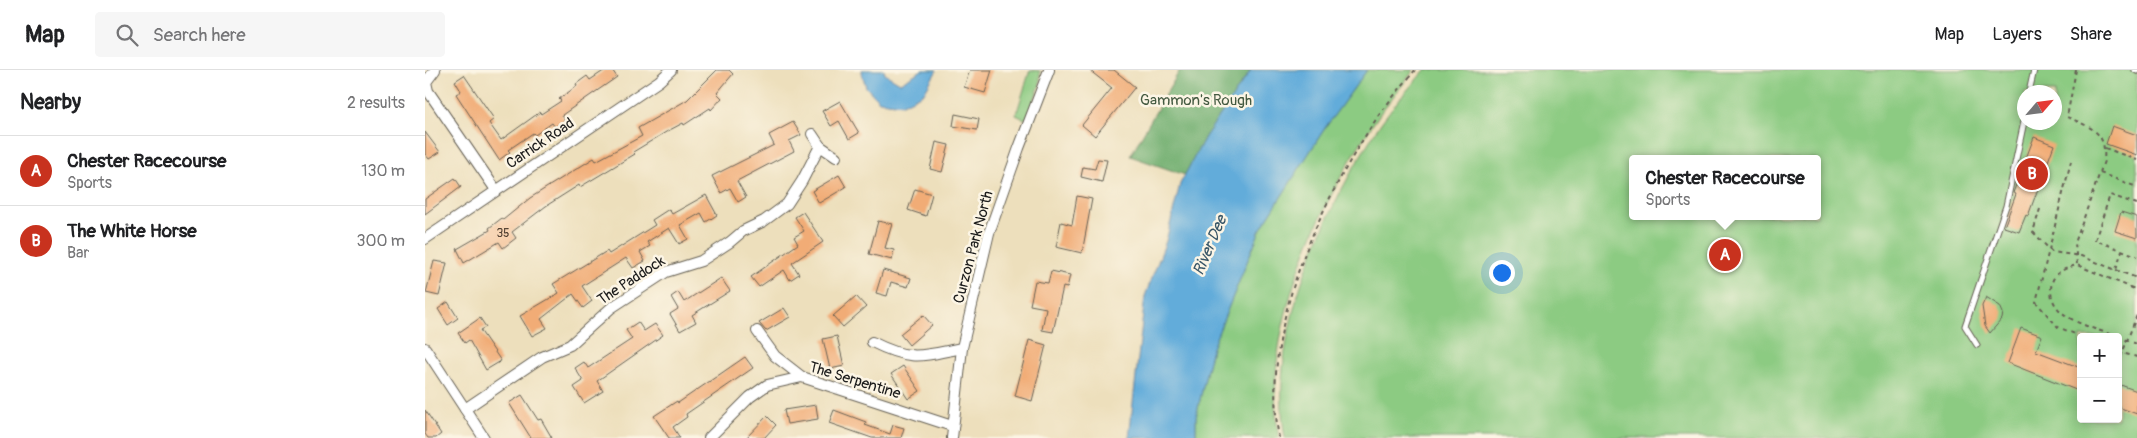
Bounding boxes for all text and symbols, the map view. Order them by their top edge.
search box [95,12,445,57]
text: Map [25,20,65,49]
icon: search [113,21,141,49]
text: Search here [153,23,246,47]
text: Map [1935,23,1964,46]
text: Layers [1992,23,2042,46]
text: Share [2070,23,2112,46]
north arrow [2017,85,2062,130]
text: Nearby [20,89,81,116]
park label: Gammon's Rough [1140,91,1252,110]
text: 2 results [347,93,405,113]
street label: Carrick Road [503,114,578,173]
text: Chester Racecourse [67,149,226,173]
popup [1629,155,1821,220]
pin: B [2016,155,2048,193]
text: A [31,161,41,181]
text: 130 m [361,161,405,181]
text: Chester Racecourse [1645,166,1805,190]
text: Sports [67,173,112,193]
street label: Curzon Park North [949,189,998,306]
text: Sports [1645,190,1690,210]
water label: River Dee [1188,211,1232,278]
text: The White Horse [67,219,197,243]
house number: 35 [496,226,510,241]
text: B [31,231,41,251]
text: 300 m [357,231,405,251]
pin: A [1709,236,1741,274]
text: Bar [67,243,89,263]
street label: The Paddock [594,251,669,309]
your location [1489,260,1515,286]
map controls [2077,333,2122,423]
button: + [2077,333,2122,378]
street label: The Serpentine [807,358,903,404]
button: − [2077,378,2122,423]

